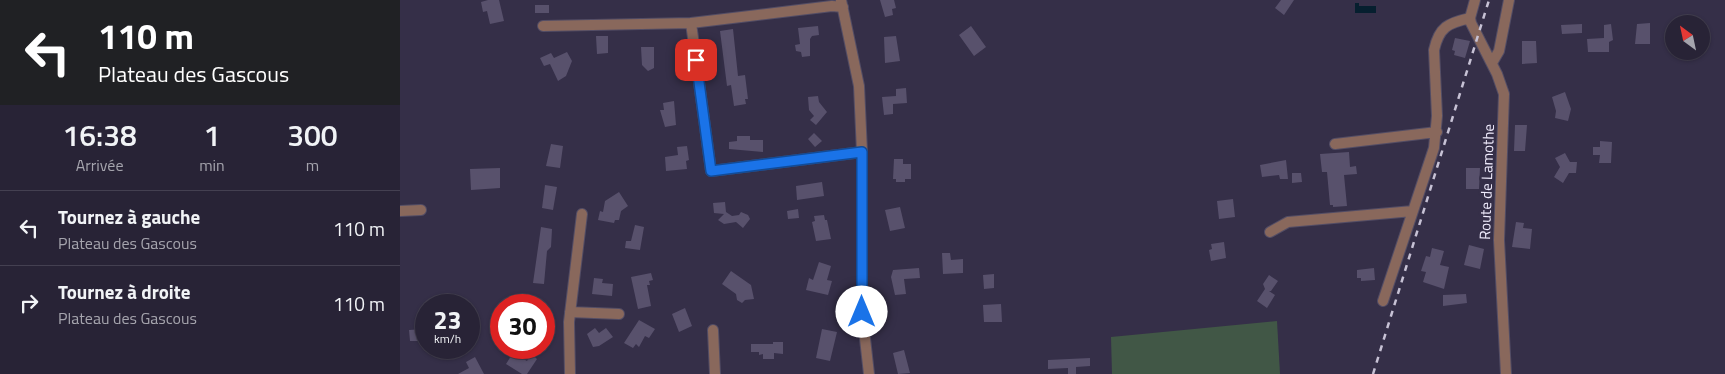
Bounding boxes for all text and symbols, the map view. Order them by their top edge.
text: 110 m [98,9,194,63]
north arrow [1665,15,1710,60]
map controls [1665,15,1710,60]
icon: left [15,20,80,85]
pin [675,39,717,81]
icon: arrive [682,46,710,74]
text: Plateau des Gascous [98,57,289,91]
text: 16:38 [62,112,137,158]
text: 1 [204,112,220,158]
text: 300 [287,112,338,158]
street label: Route de Lamothe [1473,124,1500,240]
text: Arrivée [76,153,124,177]
text: min [199,153,225,177]
text: m [306,153,319,177]
text: Tournez à gauche [58,202,200,231]
icon: left [15,214,43,242]
text: 110 m [333,214,385,243]
text: Plateau des Gascous [58,231,197,255]
text: Tournez à droite [58,277,190,306]
position arrow [835,285,887,337]
icon: right [15,289,43,317]
text: 110 m [333,289,385,318]
speed limit sign: 30 [490,294,555,359]
text: 23 [433,301,462,339]
text: Plateau des Gascous [58,306,197,330]
text: km/h [434,329,461,348]

